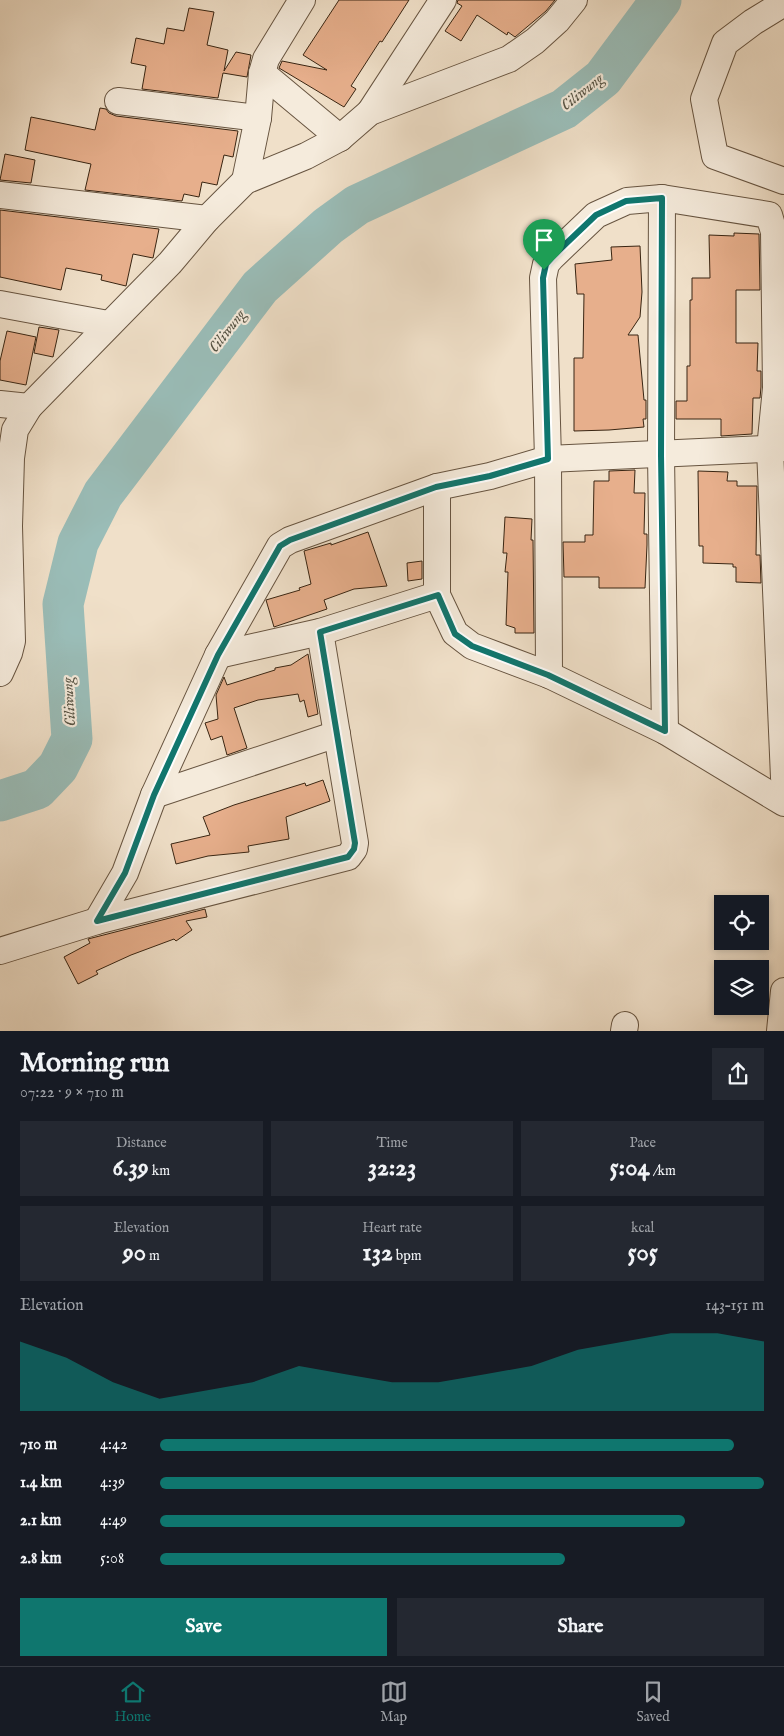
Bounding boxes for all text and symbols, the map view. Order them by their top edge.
water label: Ciliwung [557,68,609,116]
pin [523,219,565,270]
icon: arrive [530,226,558,254]
water label: Ciliwung [205,305,251,357]
water label: Ciliwung [58,676,81,727]
map controls [714,895,769,1015]
button: locate [714,895,769,950]
button: layers [714,960,769,1015]
text: Morning run [20,1046,170,1081]
button: share [712,1048,764,1100]
text: 07:22 · 9 × 710 m [20,1083,124,1103]
text: Distance [116,1134,167,1152]
text: Time [376,1134,408,1152]
text: Pace [629,1134,656,1152]
text: 6.39 [113,1152,149,1184]
text: 32:23 [368,1152,416,1184]
text: 5:04 [610,1152,650,1184]
text: km [149,1162,170,1180]
text: /km [650,1162,676,1180]
text: Elevation [114,1219,169,1237]
text: Heart rate [362,1219,422,1237]
text: kcal [631,1219,654,1237]
text: 90 [123,1237,146,1269]
text: 132 [362,1237,393,1269]
text: 505 [628,1237,658,1269]
text: m [146,1247,160,1265]
text: bpm [393,1247,422,1265]
text: Elevation [20,1296,83,1316]
text: 143–151 m [705,1296,764,1316]
text: 710 m [20,1435,57,1455]
text: 4:42 [100,1435,127,1455]
text: 1.4 km [20,1473,62,1493]
text: 4:39 [100,1473,125,1493]
text: 2.1 km [20,1511,61,1531]
text: 4:49 [100,1511,127,1531]
text: 2.8 km [20,1549,62,1569]
text: 5:08 [100,1549,124,1569]
button: Save [20,1598,387,1656]
button: Share [397,1598,764,1656]
tab: Home [114,1678,151,1726]
tab: Map [380,1678,408,1726]
tab: Saved [637,1678,670,1726]

